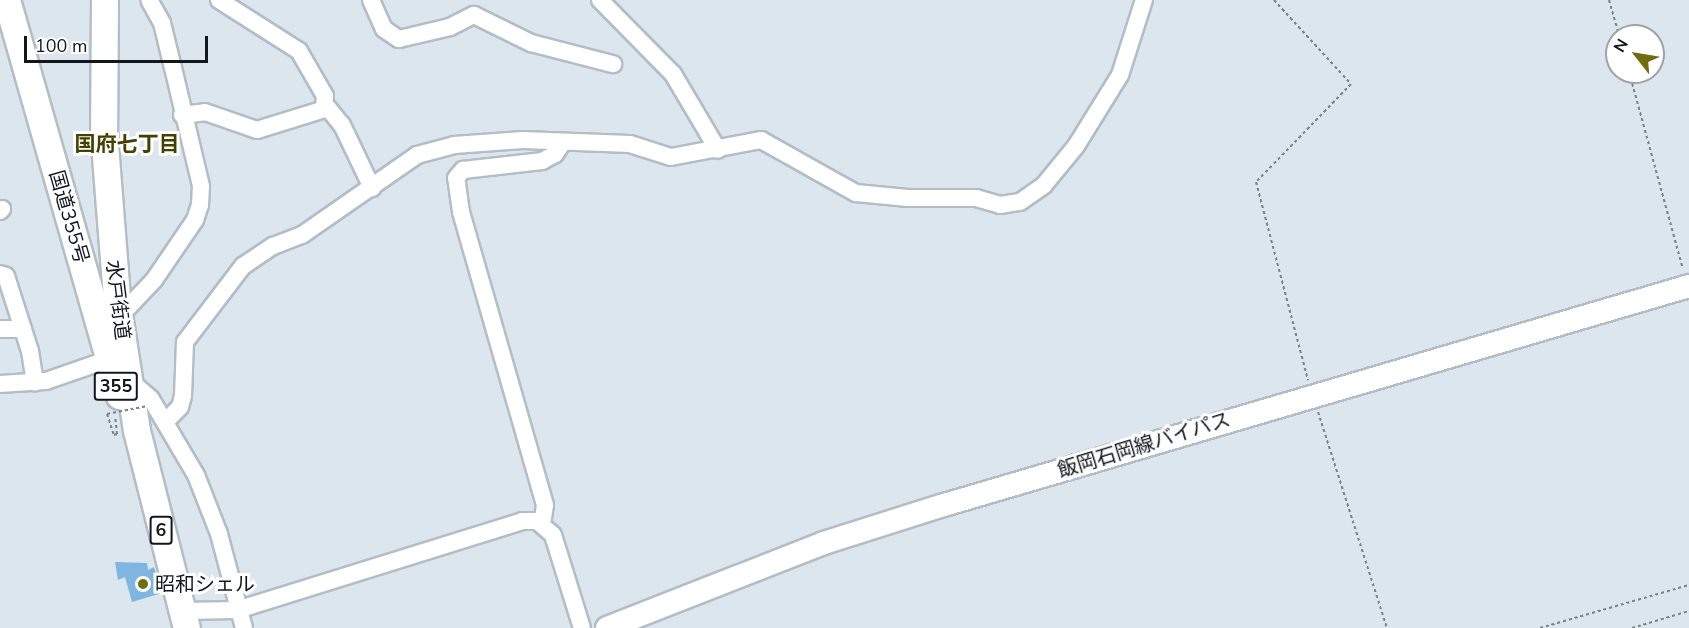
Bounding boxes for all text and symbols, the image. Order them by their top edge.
scale bar [27,24,212,62]
north arrow [1605,24,1665,84]
text: 100 m [35,34,87,58]
text: N [1609,35,1634,57]
district label: 国府七丁目 [75,131,179,157]
street label: 国道355号 [44,168,94,266]
street label: 水戸街道 [101,259,135,341]
road number: 355 [94,371,138,401]
street label: 飯岡石岡線バイパス [1054,407,1234,483]
road number: 6 [149,515,173,545]
place label: 昭和シェル [155,572,255,596]
marker: 昭和シェル [136,577,150,591]

